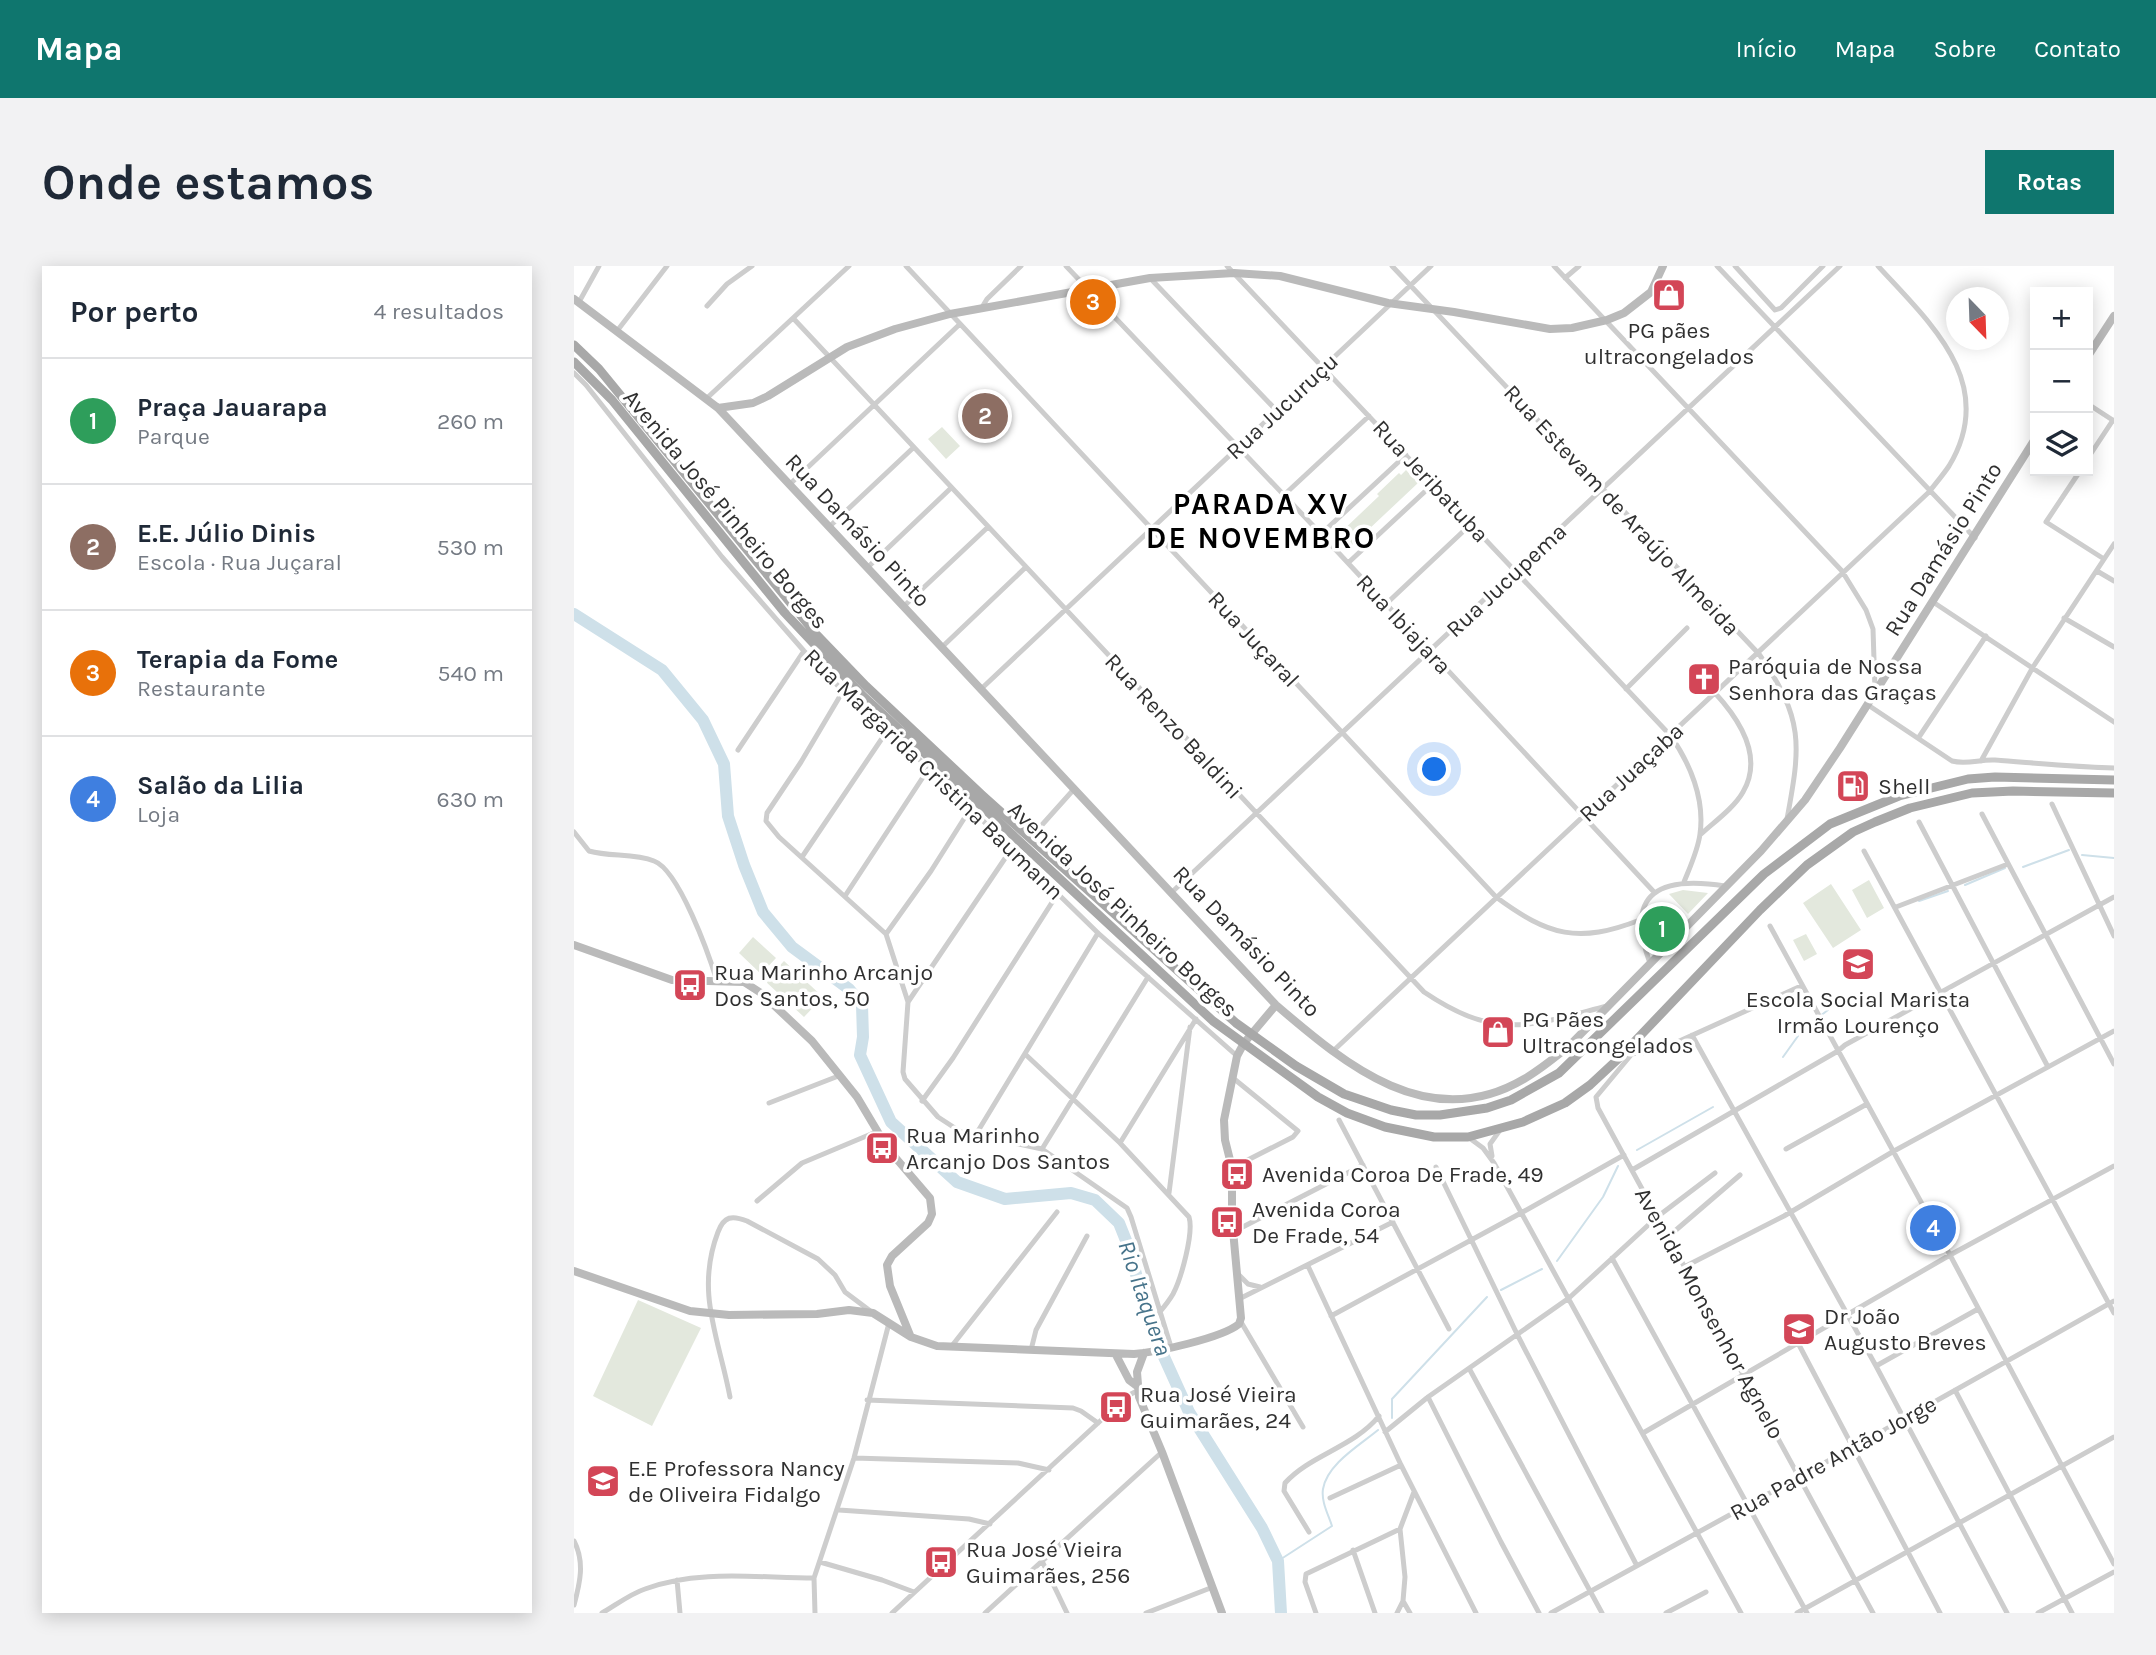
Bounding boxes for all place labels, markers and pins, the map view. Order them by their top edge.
pin: 3 [1070,276,1116,328]
shop icon: PG pães ultracongelados [1650,276,1688,314]
place label: PG pães ultracongelados [1584,317,1754,370]
pin: 2 [962,390,1008,442]
place label: Paróquia de Nossa Senhora das Graças [1728,653,1937,706]
church icon: Paróquia de Nossa Senhora das Graças [1685,660,1723,698]
fuel station icon: Shell [1834,767,1872,805]
place label: Shell [1878,773,1930,800]
pin: 1 [1639,903,1685,955]
school or university icon: Escola Social Marista Irmão Lourenço [1839,945,1877,983]
place label: Rua Marinho Arcanjo Dos Santos, 50 [714,959,933,1012]
bus stop icon: Rua Marinho Arcanjo Dos Santos, 50 [671,966,709,1004]
place label: Escola Social Marista Irmão Lourenço [1746,986,1970,1039]
place label: PG Pães Ultracongelados [1522,1006,1694,1059]
shop icon: PG Pães Ultracongelados [1479,1013,1517,1051]
place label: Rua Marinho Arcanjo Dos Santos [906,1122,1110,1175]
bus stop icon: Rua Marinho Arcanjo Dos Santos [863,1129,901,1167]
bus stop icon: Avenida Coroa De Frade, 49 [1218,1155,1256,1193]
place label: Avenida Coroa De Frade, 49 [1262,1161,1544,1188]
place label: Avenida Coroa De Frade, 54 [1252,1196,1401,1249]
pin: 4 [1910,1202,1956,1254]
bus stop icon: Avenida Coroa De Frade, 54 [1208,1203,1246,1241]
place label: Dr João Augusto Breves [1824,1303,1987,1356]
school or university icon: Dr João Augusto Breves [1780,1310,1818,1348]
place label: Rua José Vieira Guimarães, 24 [1140,1381,1297,1434]
bus stop icon: Rua José Vieira Guimarães, 24 [1097,1388,1135,1426]
place label: E.E Professora Nancy de Oliveira Fidalgo [628,1455,845,1508]
school or university icon: E.E Professora Nancy de Oliveira Fidalgo [584,1462,622,1500]
place label: Rua José Vieira Guimarães, 256 [966,1536,1130,1589]
bus stop icon: Rua José Vieira Guimarães, 256 [922,1543,960,1581]

